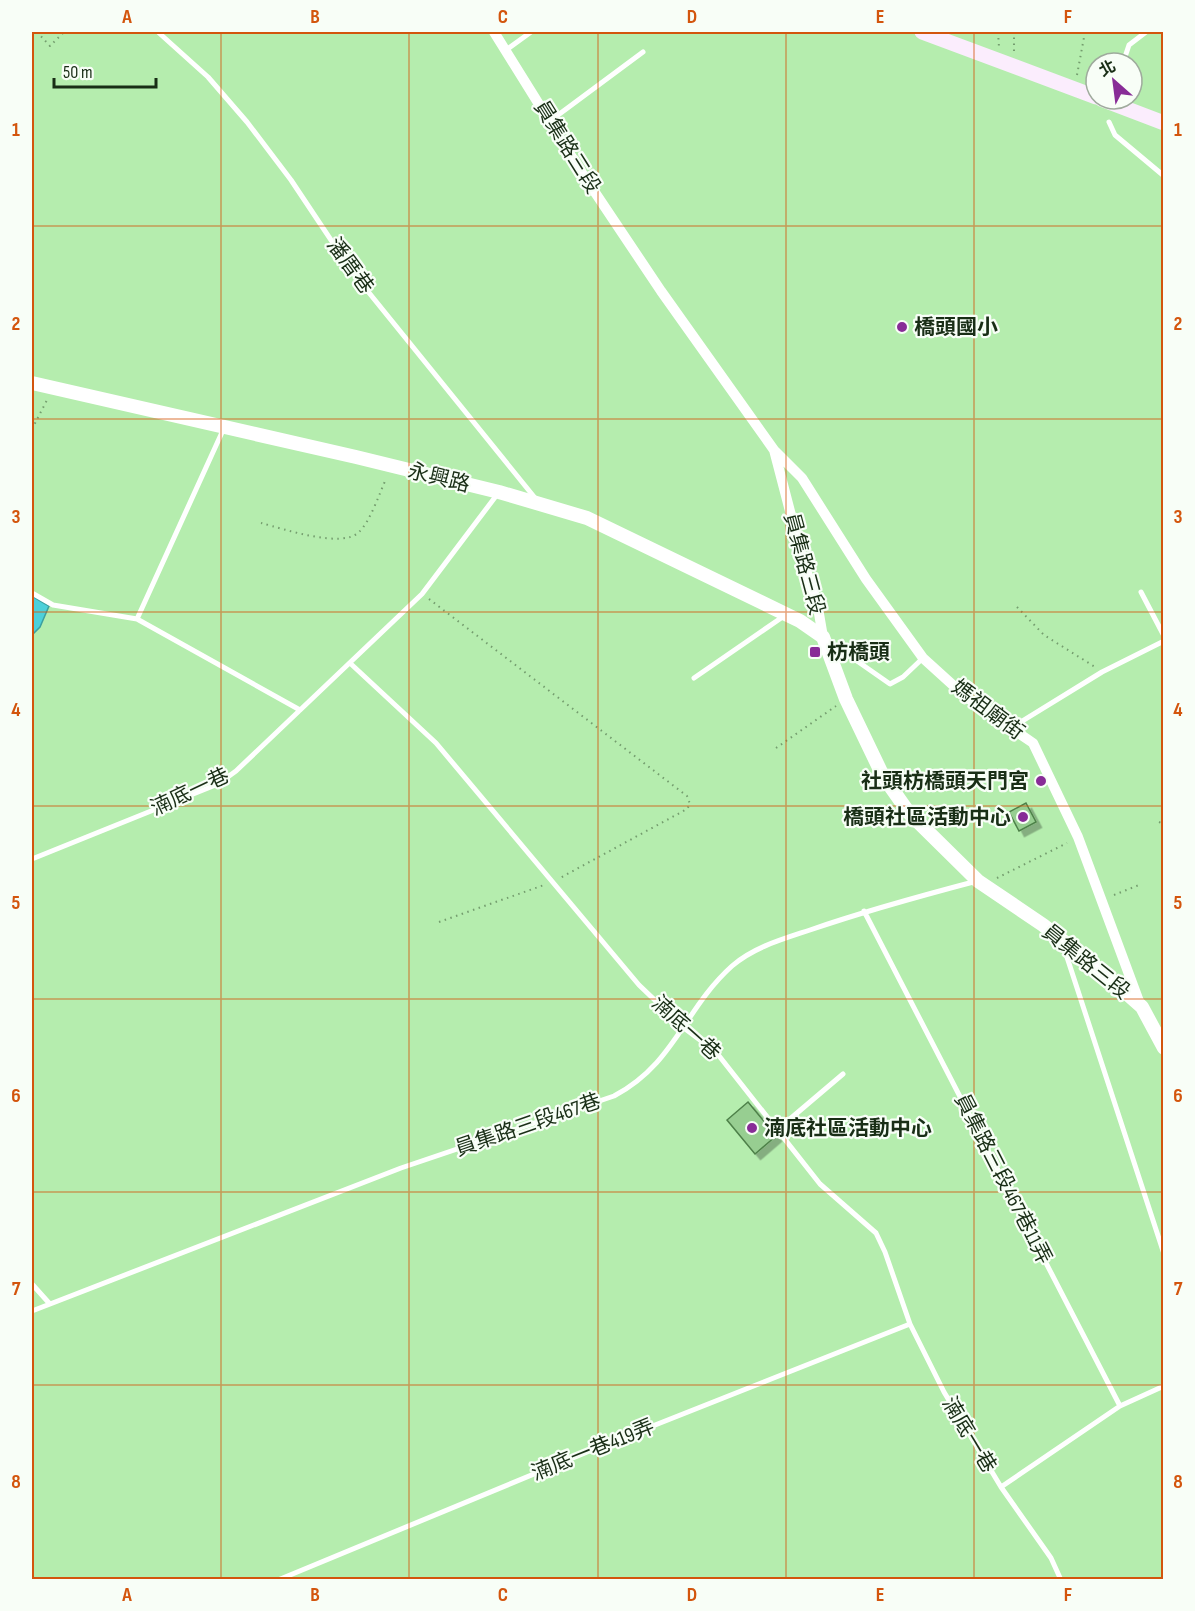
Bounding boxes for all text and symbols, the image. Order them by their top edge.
text: A [121,5,132,29]
text: B [310,5,320,29]
text: C [498,5,508,29]
text: D [687,5,697,29]
text: E [876,5,884,29]
text: F [1064,5,1072,29]
scale bar [54,51,156,89]
north arrow [1084,51,1144,111]
text: 北 [1096,57,1119,81]
text: 50 m [63,62,93,83]
street label: 員集路三段 [529,96,605,198]
text: 1 [12,118,20,142]
text: 1 [1174,118,1182,142]
street label: 潘厝巷 [321,233,379,299]
text: 2 [12,312,20,336]
text: 2 [1174,312,1182,336]
place label: 橋頭國小 [914,315,998,340]
marker: 橋頭國小 [895,320,909,334]
street label: 永興路 [405,458,473,498]
text: 3 [12,505,21,529]
text: 3 [1174,505,1183,529]
street label: 員集路三段 [778,510,830,618]
place label: 枋橋頭 [827,640,890,665]
marker: 枋橋頭 [808,645,822,659]
street label: 媽祖廟街 [947,675,1029,745]
text: 4 [11,698,21,722]
text: 4 [1173,698,1183,722]
street label: 湳底一巷 [147,763,233,821]
place label: 社頭枋橋頭天門宮 [861,769,1029,794]
marker: 社頭枋橋頭天門宮 [1034,774,1048,788]
place label: 橋頭社區活動中心 [843,805,1011,830]
marker: 橋頭社區活動中心 [1016,810,1030,824]
text: 5 [12,891,21,915]
text: 5 [1174,891,1183,915]
street label: 員集路三段 [1037,919,1135,1005]
street label: 湳底一巷 [646,991,726,1065]
text: 6 [11,1084,21,1108]
text: 6 [1173,1084,1183,1108]
street label: 員集路三段467巷 [452,1088,604,1162]
street label: 員集路三段467巷11弄 [949,1090,1057,1268]
place label: 湳底社區活動中心 [764,1116,932,1141]
marker: 湳底社區活動中心 [745,1121,759,1135]
text: 7 [12,1277,21,1301]
text: 7 [1174,1277,1183,1301]
street label: 湳底一巷 [937,1393,1001,1477]
street label: 湳底一巷419弄 [528,1414,658,1486]
text: 8 [11,1470,21,1494]
text: 8 [1173,1470,1183,1494]
text: A [121,1583,132,1607]
text: B [310,1583,320,1607]
text: C [498,1583,508,1607]
text: D [687,1583,697,1607]
text: E [876,1583,884,1607]
text: F [1064,1583,1072,1607]

